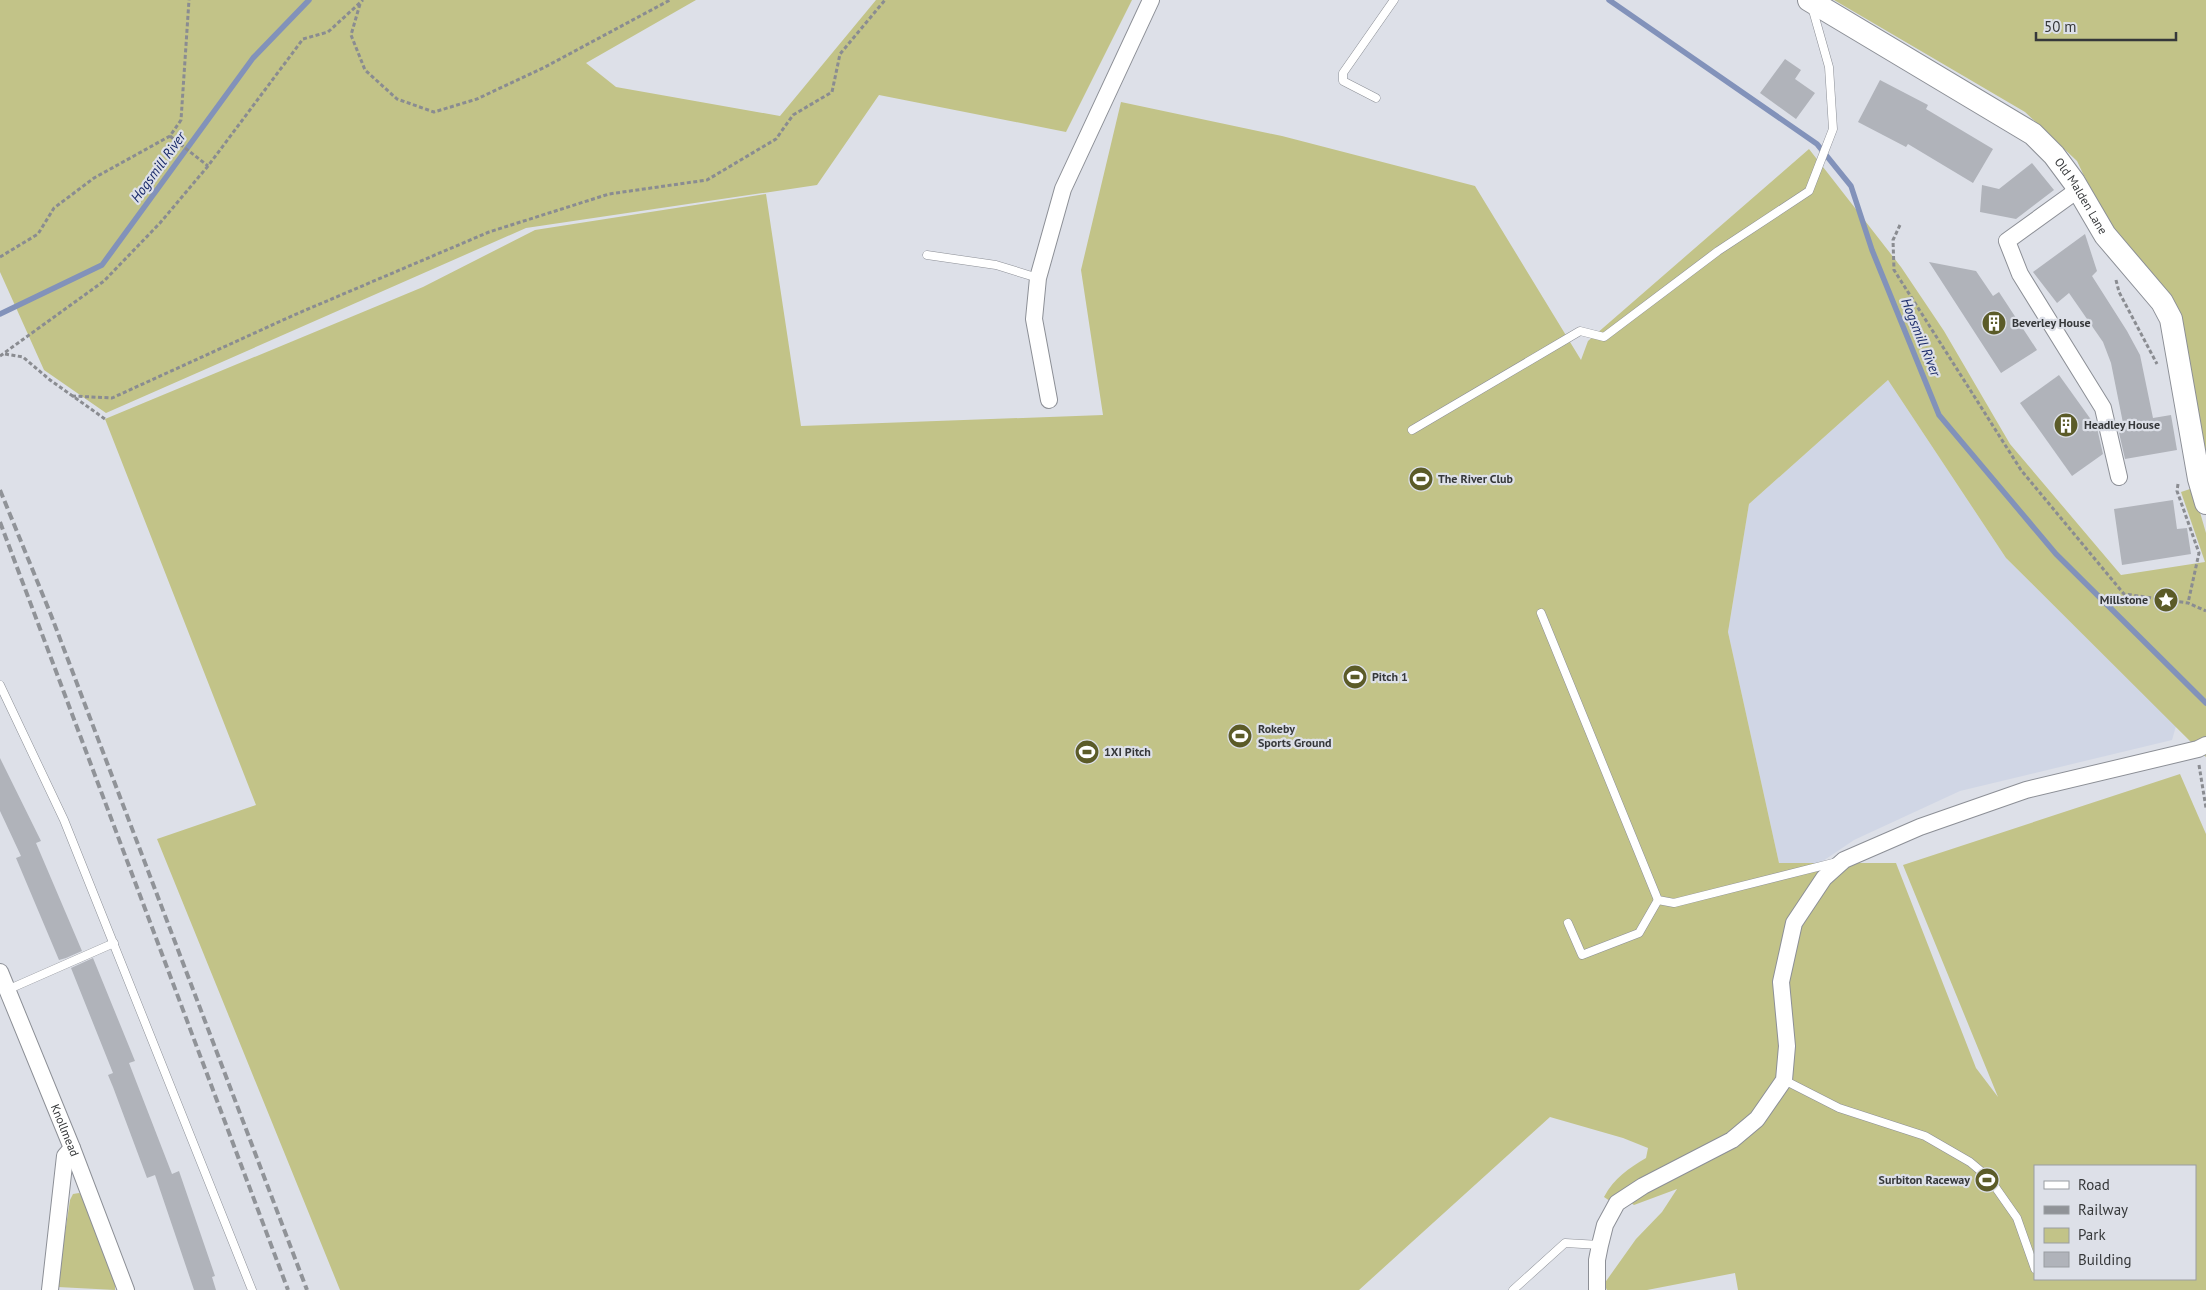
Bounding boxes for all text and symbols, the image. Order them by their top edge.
scale bar [2036,10,2176,42]
text: 50 m [2044,17,2077,36]
water label: Hogsmill River [126,127,190,206]
street label: Old Malden Lane [2052,155,2111,237]
water label: Hogsmill River [1897,295,1945,380]
building icon: Beverley House [1981,310,2007,336]
place label: Beverley House [2012,315,2091,330]
building icon: Headley House [2053,412,2079,438]
place label: Headley House [2084,417,2160,432]
sports icon: The River Club [1408,466,1434,492]
place label: The River Club [1438,471,1513,486]
place icon: Millstone [2153,587,2179,613]
place label: Millstone [2100,592,2148,607]
sports icon: Pitch 1 [1342,664,1368,690]
place label: Pitch 1 [1372,669,1408,684]
place label: Rokeby Sports Ground [1258,721,1331,750]
sports icon: Rokeby Sports Ground [1227,723,1253,749]
sports icon: 1XI Pitch [1074,739,1100,765]
place label: 1XI Pitch [1104,744,1151,759]
street label: Knollmead [48,1102,82,1158]
legend [2034,1165,2196,1280]
sports icon: Surbiton Raceway [1974,1167,2000,1193]
place label: Surbiton Raceway [1879,1172,1970,1187]
text: Road [2078,1175,2110,1194]
text: Railway [2078,1200,2128,1219]
text: Park [2078,1225,2106,1244]
text: Building [2078,1250,2132,1269]

